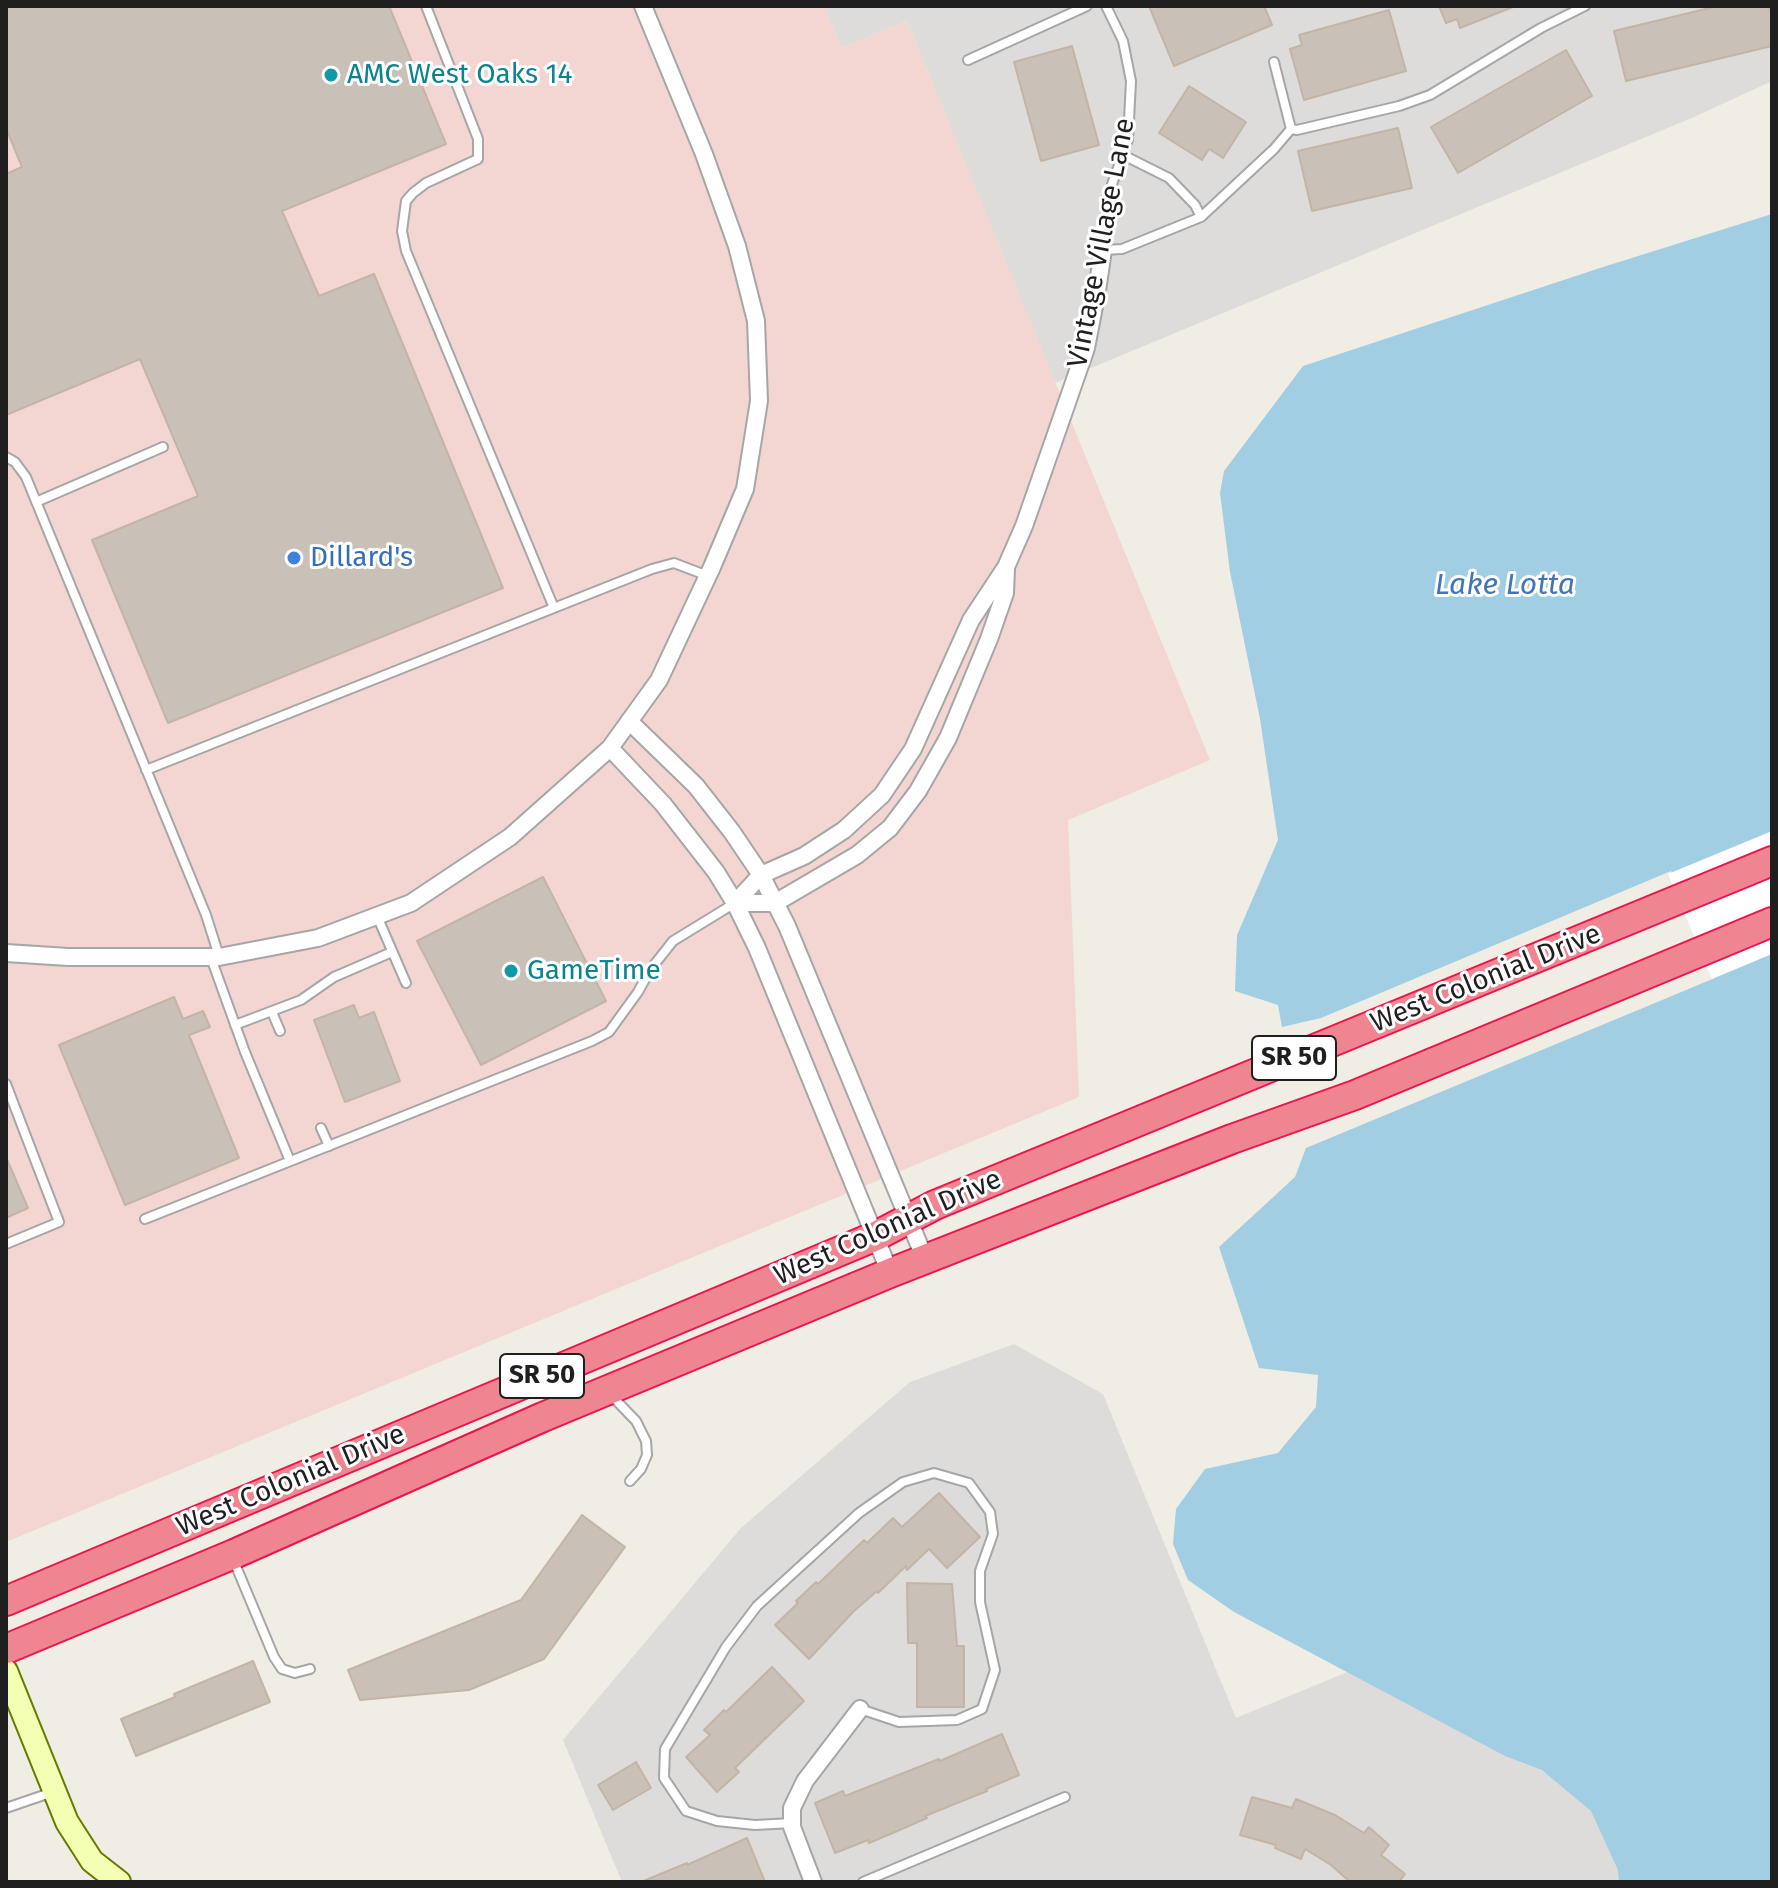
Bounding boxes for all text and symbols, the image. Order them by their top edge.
place label: AMC West Oaks 14 [347,58,572,92]
marker: AMC West Oaks 14 [322,66,340,84]
street label: Vintage Village Lane [1061,115,1143,371]
place label: Dillard's [310,541,413,575]
marker: Dillard's [285,549,303,567]
water label: Lake Lotta [1435,568,1575,604]
street label: West Colonial Drive [1366,918,1606,1040]
place label: GameTime [527,954,661,988]
marker: GameTime [502,962,520,980]
road number: SR 50 [1252,1036,1336,1080]
street label: West Colonial Drive [769,1163,1007,1293]
road number: SR 50 [500,1354,584,1398]
street label: West Colonial Drive [172,1418,410,1544]

